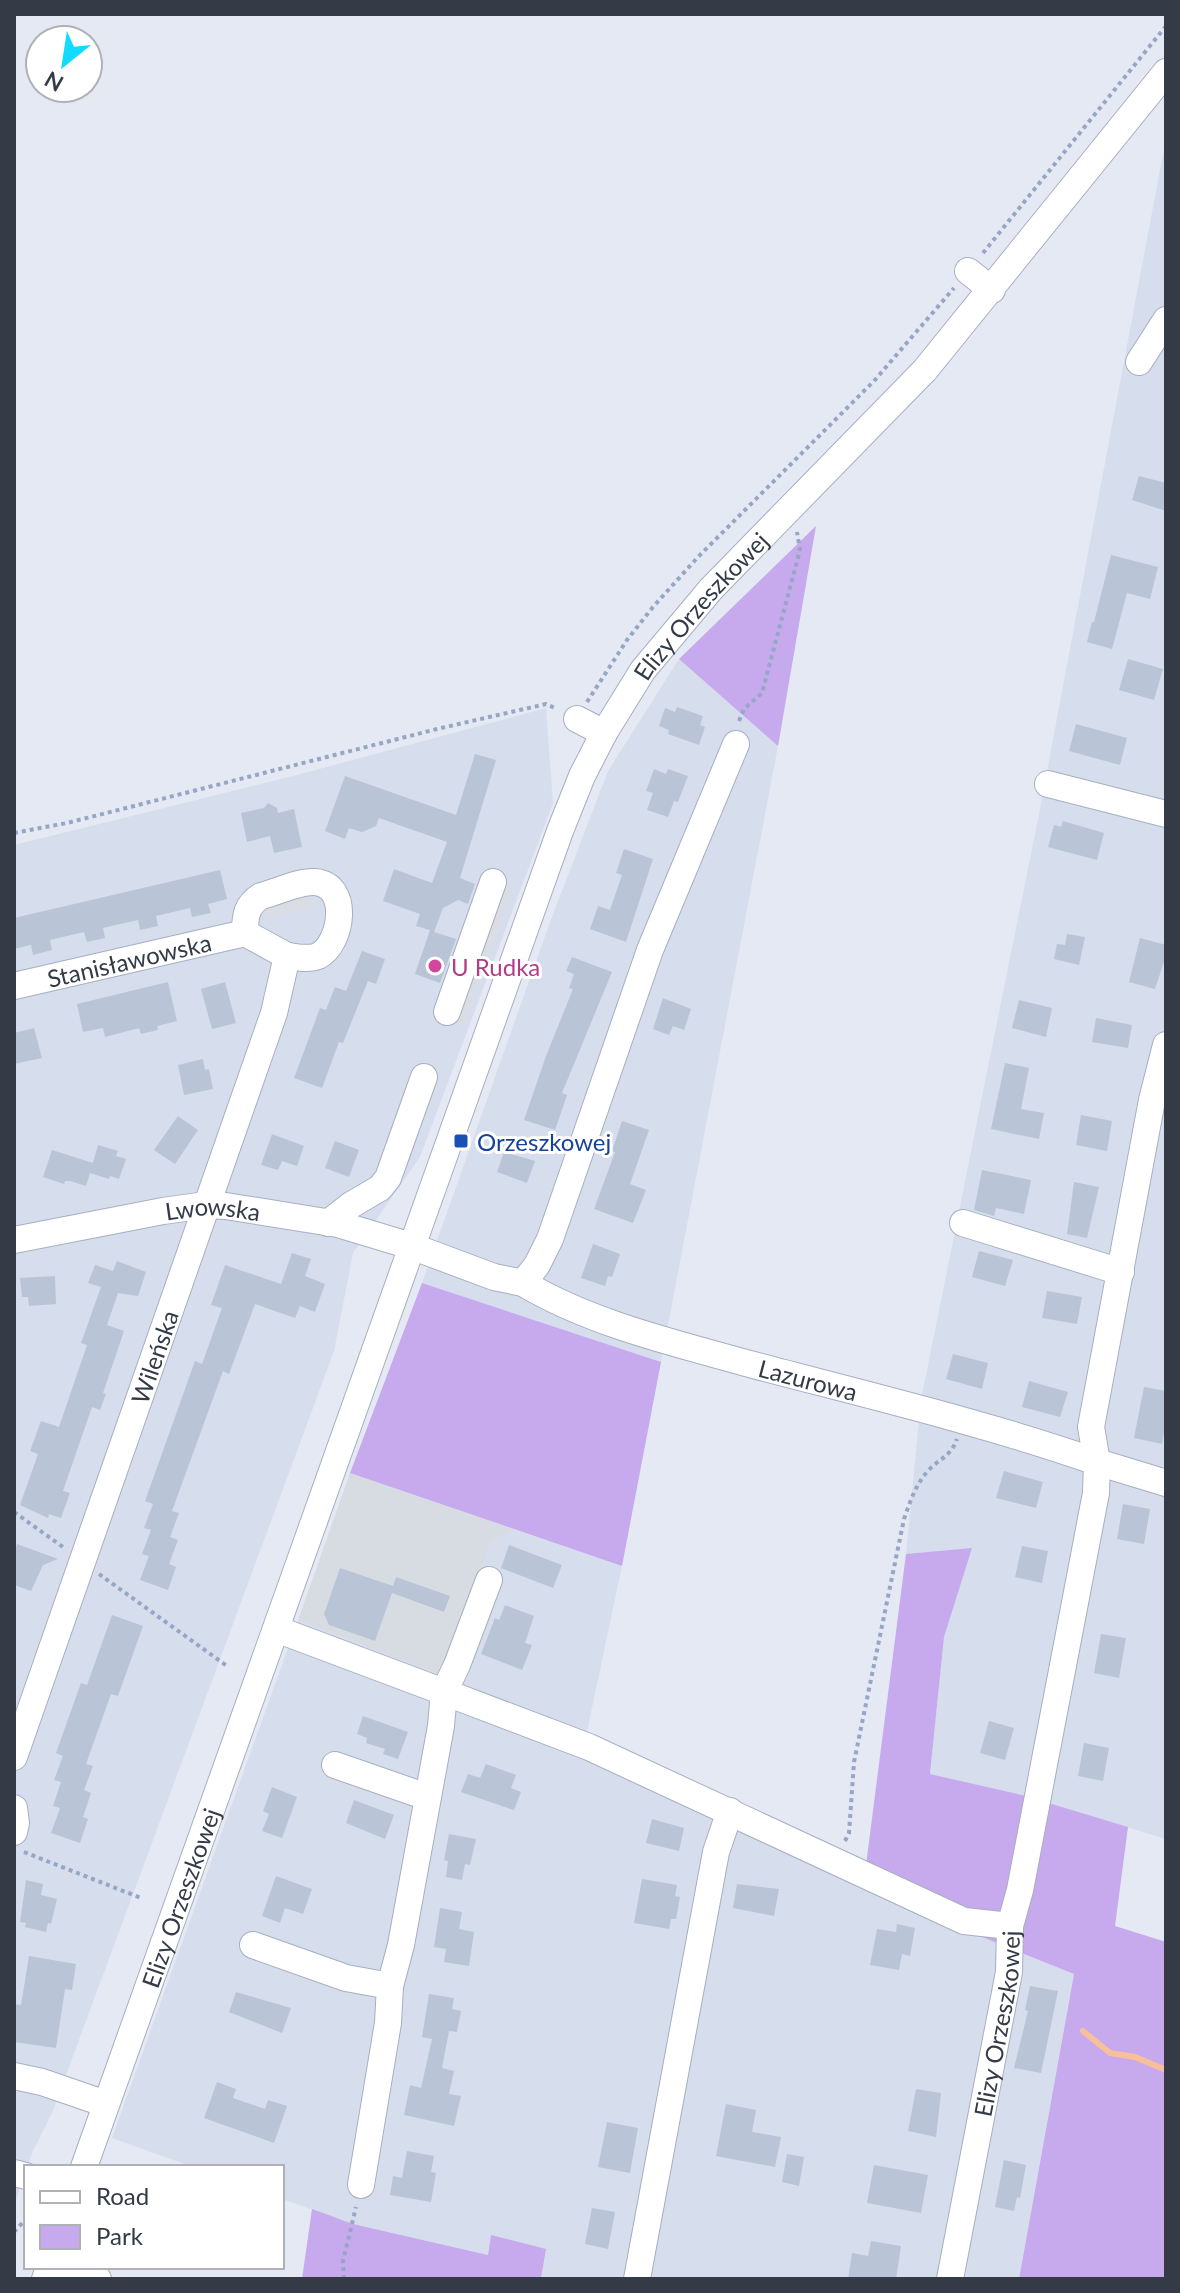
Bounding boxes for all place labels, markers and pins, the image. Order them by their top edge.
place label: U Rudka [451,952,540,981]
marker: U Rudka [426,957,444,975]
place label: Orzeszkowej [477,1127,611,1156]
marker: Orzeszkowej [452,1132,470,1150]

